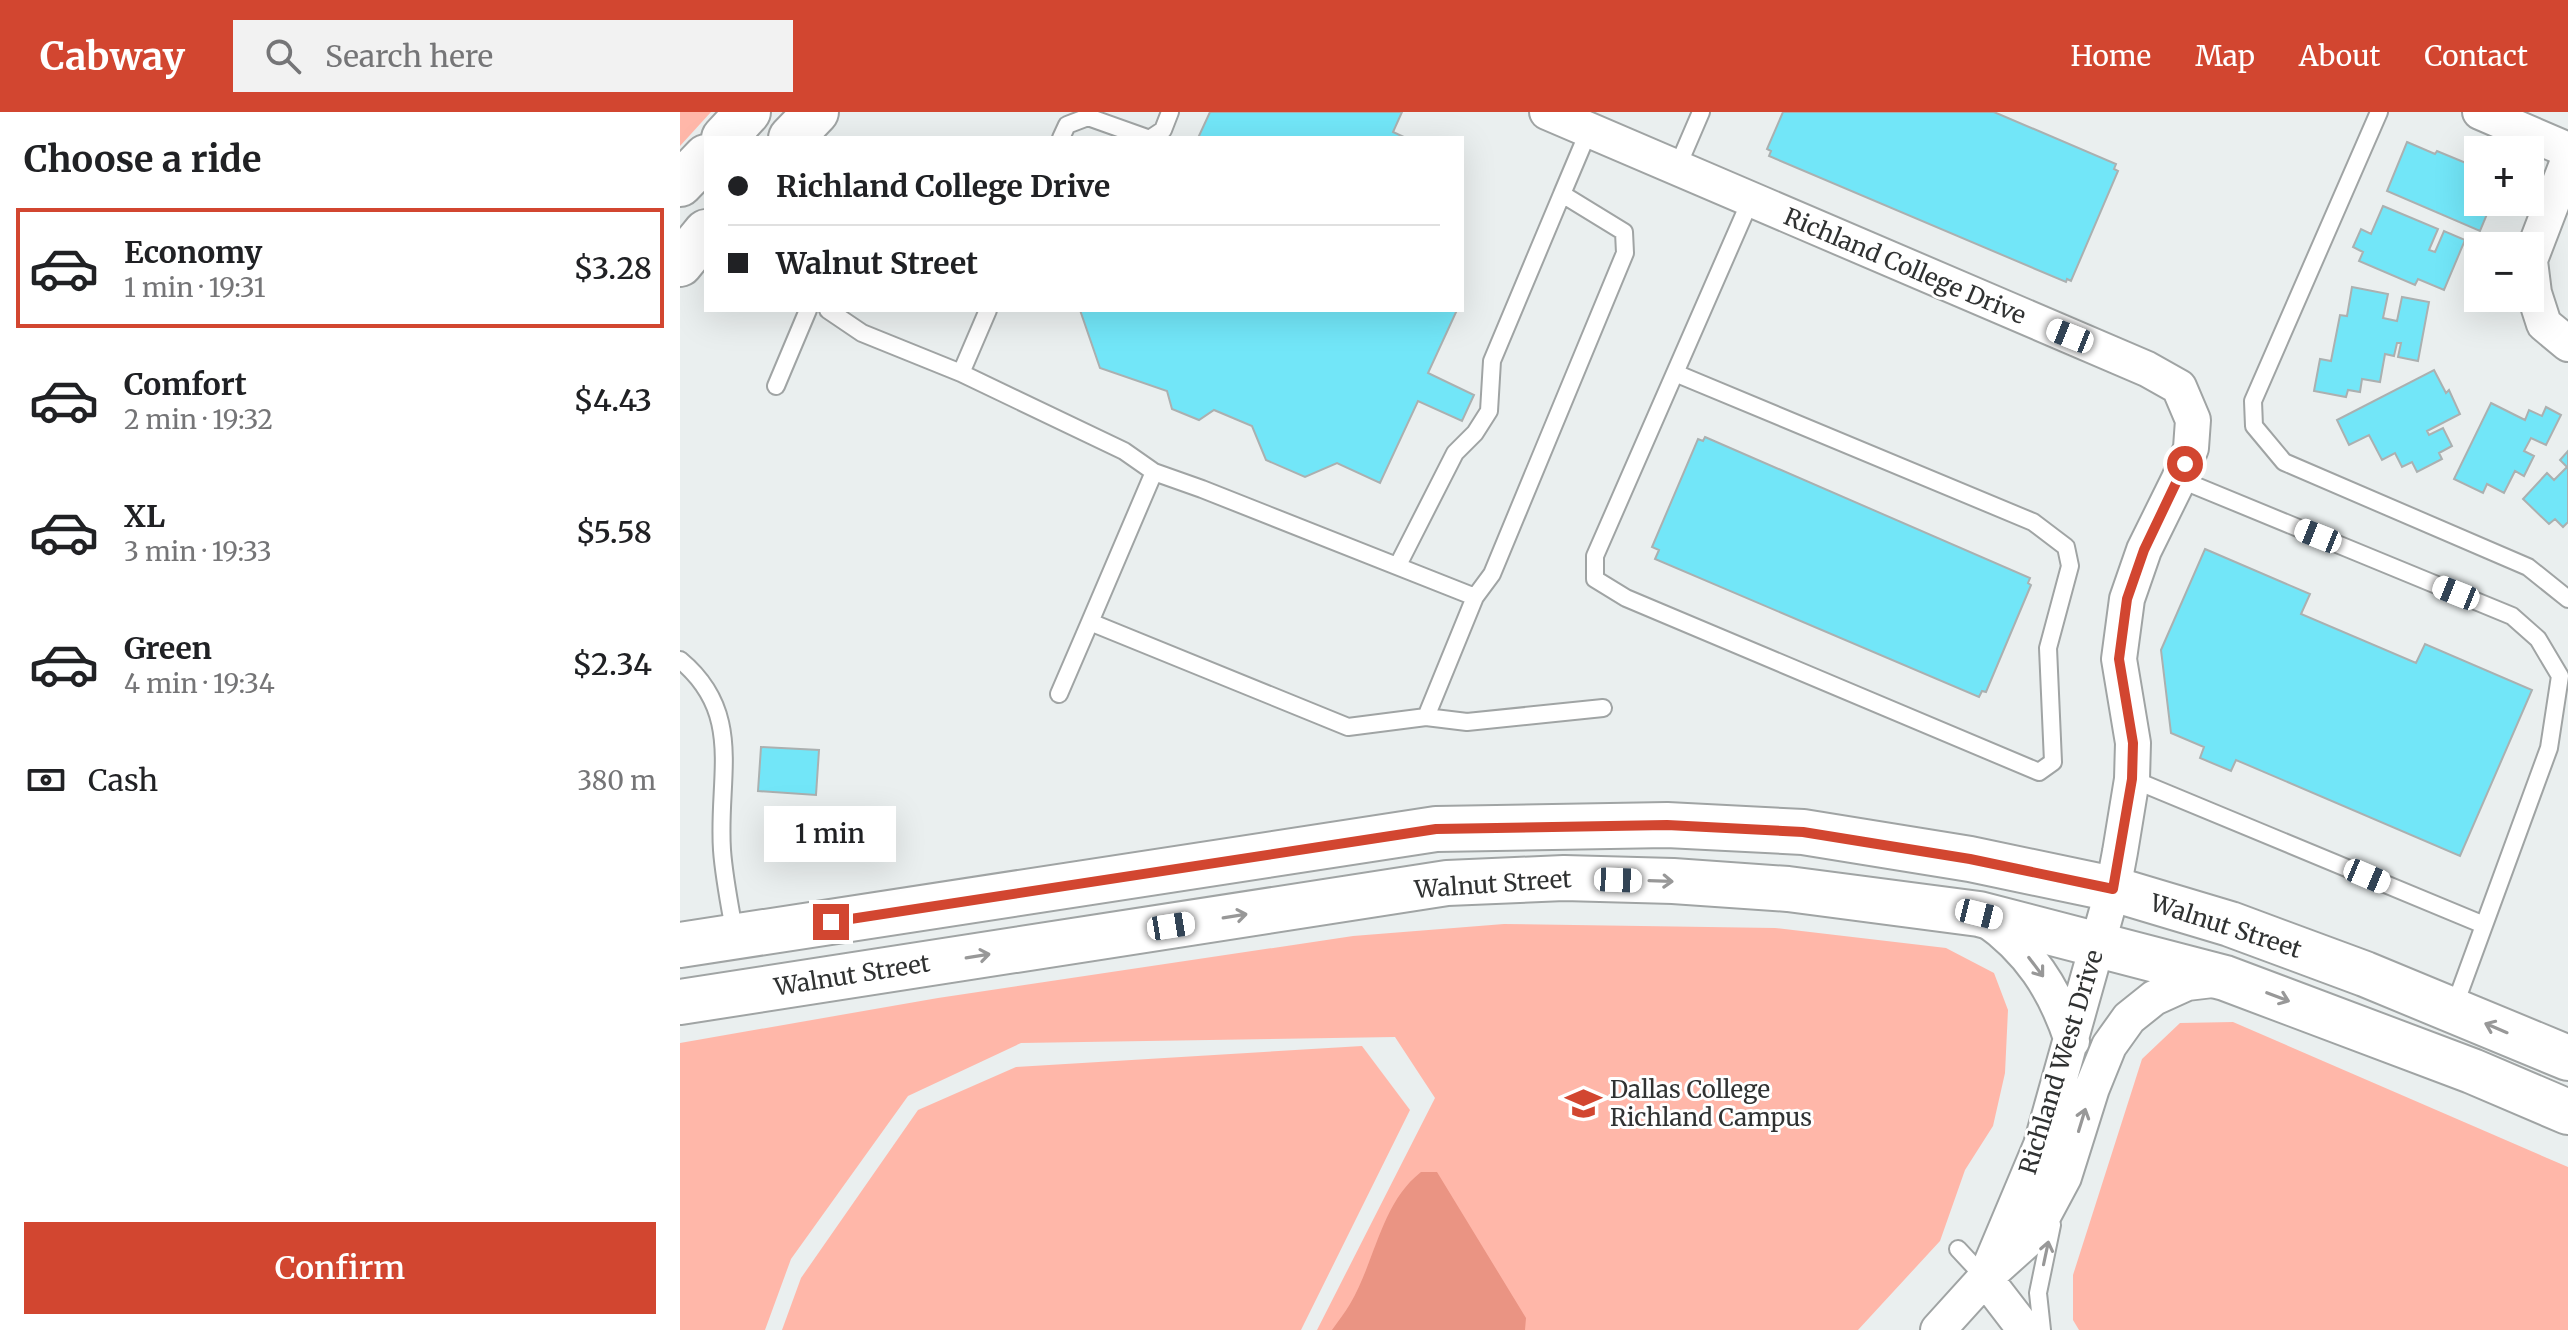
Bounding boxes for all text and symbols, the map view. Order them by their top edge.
search box [233,20,793,92]
text: Cabway [40,33,185,80]
icon: search [261,34,305,78]
text: Search here [325,37,493,75]
text: Home [2070,38,2151,74]
text: Map [2195,38,2255,74]
text: About [2299,38,2380,74]
text: Contact [2424,38,2528,74]
map controls [2464,136,2544,312]
button: + [2464,136,2544,216]
text: Choose a ride [24,137,261,182]
text: Richland College Drive [776,167,1110,205]
street label: Richland College Drive [1779,201,2031,331]
icon: car [28,232,100,304]
button: − [2464,232,2544,312]
text: Economy [124,233,262,271]
text: Walnut Street [776,244,978,282]
text: $3.28 [573,249,652,287]
text: 1 min · 19:31 [124,271,265,304]
car [2043,316,2097,356]
icon: car [28,364,100,436]
text: Comfort [124,365,247,403]
text: $4.43 [574,381,652,419]
text: 2 min · 19:32 [124,403,273,436]
route start [2167,446,2203,482]
icon: car [28,496,100,568]
text: XL [124,497,165,535]
text: $5.58 [576,513,652,551]
car [2291,516,2345,556]
text: 3 min · 19:33 [124,535,272,568]
car [2429,573,2483,613]
icon: car [28,628,100,700]
text: Green [124,629,212,667]
text: $2.34 [572,645,652,683]
text: 4 min · 19:34 [124,667,275,700]
icon: cash [24,758,68,802]
text: Cash [88,761,158,799]
text: 380 m [577,764,656,797]
callout: 1 min [765,806,897,862]
text: 1 min [795,817,865,850]
car [2340,856,2394,896]
street label: Walnut Street [1412,863,1573,905]
car [1594,867,1642,893]
one-way arrow [1647,874,1674,889]
street label: Walnut Street [2145,887,2306,965]
car [1953,897,2005,931]
route end [813,904,849,940]
one-way arrow [1222,908,1248,923]
car [1145,910,1197,942]
street label: Richland West Drive [2012,946,2110,1178]
street label: Walnut Street [771,947,933,1003]
one-way arrow [965,948,991,963]
one-way arrow [2027,956,2044,977]
one-way arrow [2266,991,2290,1005]
one-way arrow [2484,1020,2509,1035]
place label: Dallas College Richland Campus [1610,1074,1812,1133]
school or university icon: Dallas College Richland Campus [1565,1084,1603,1122]
one-way arrow [2075,1107,2090,1133]
button: Confirm [24,1222,656,1314]
one-way arrow [2039,1241,2054,1266]

